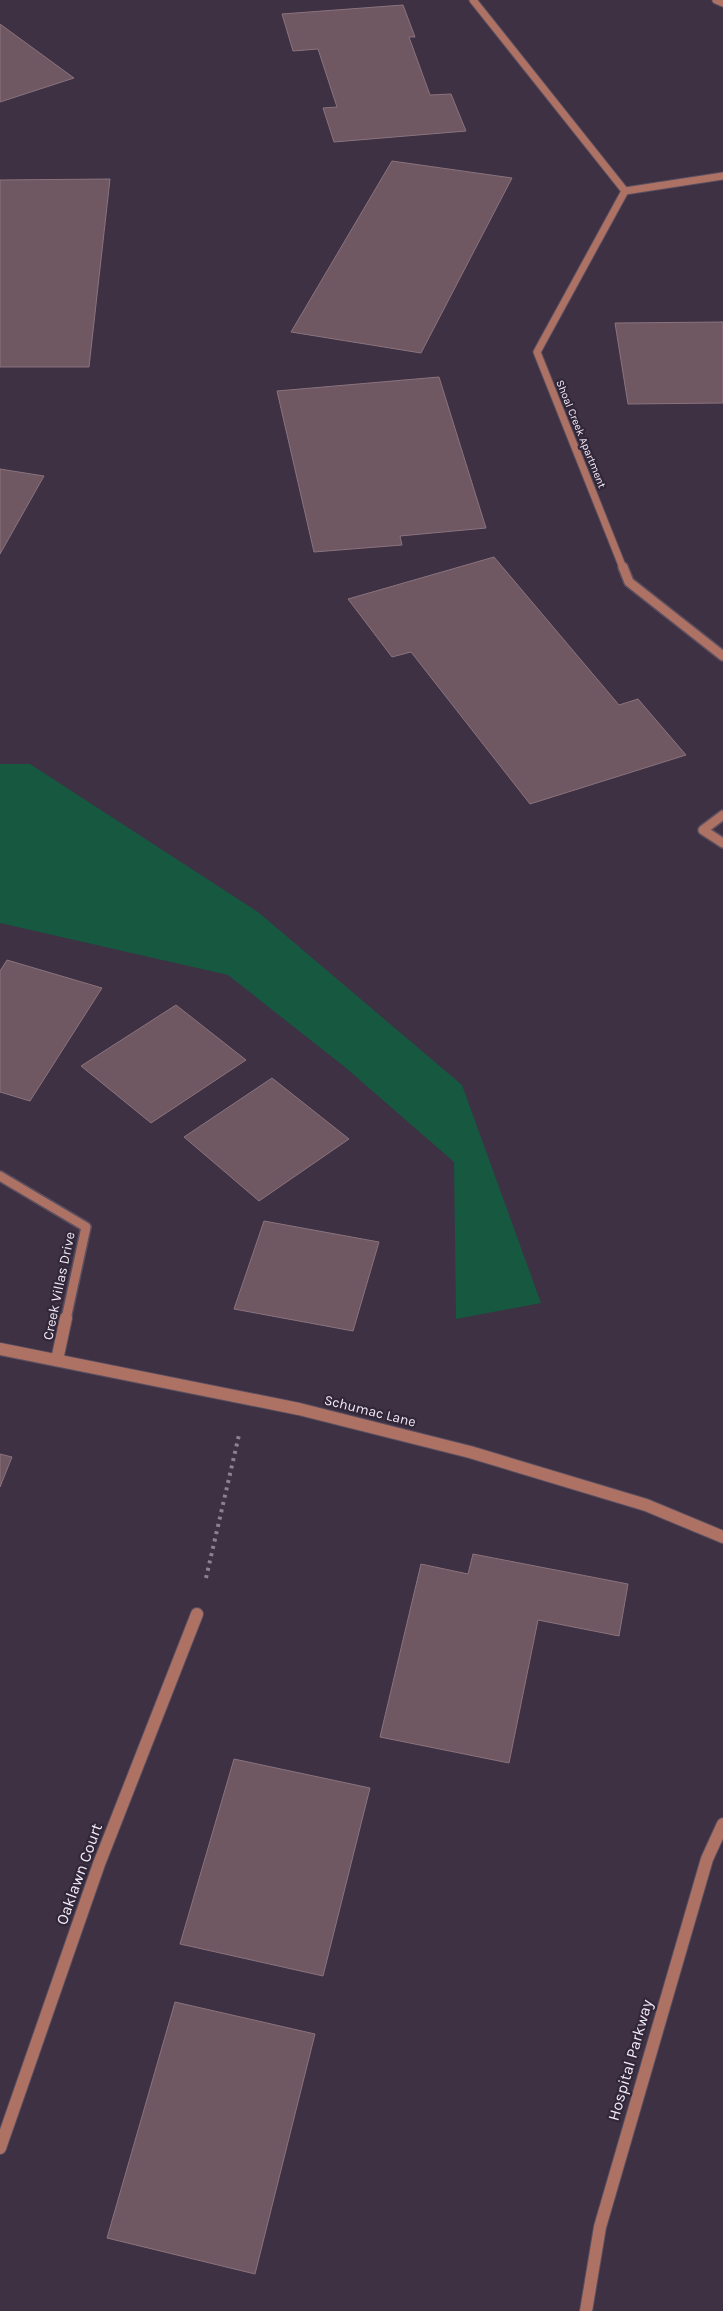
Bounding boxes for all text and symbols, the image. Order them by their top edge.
street label: Shoal Creek Apartment [553,378,609,490]
street label: Creek Villas Drive [39,1230,79,1342]
street label: Schumac Lane [322,1391,418,1431]
street label: Oaklawn Court [52,1821,106,1927]
street label: Hospital Parkway [604,1997,657,2123]

